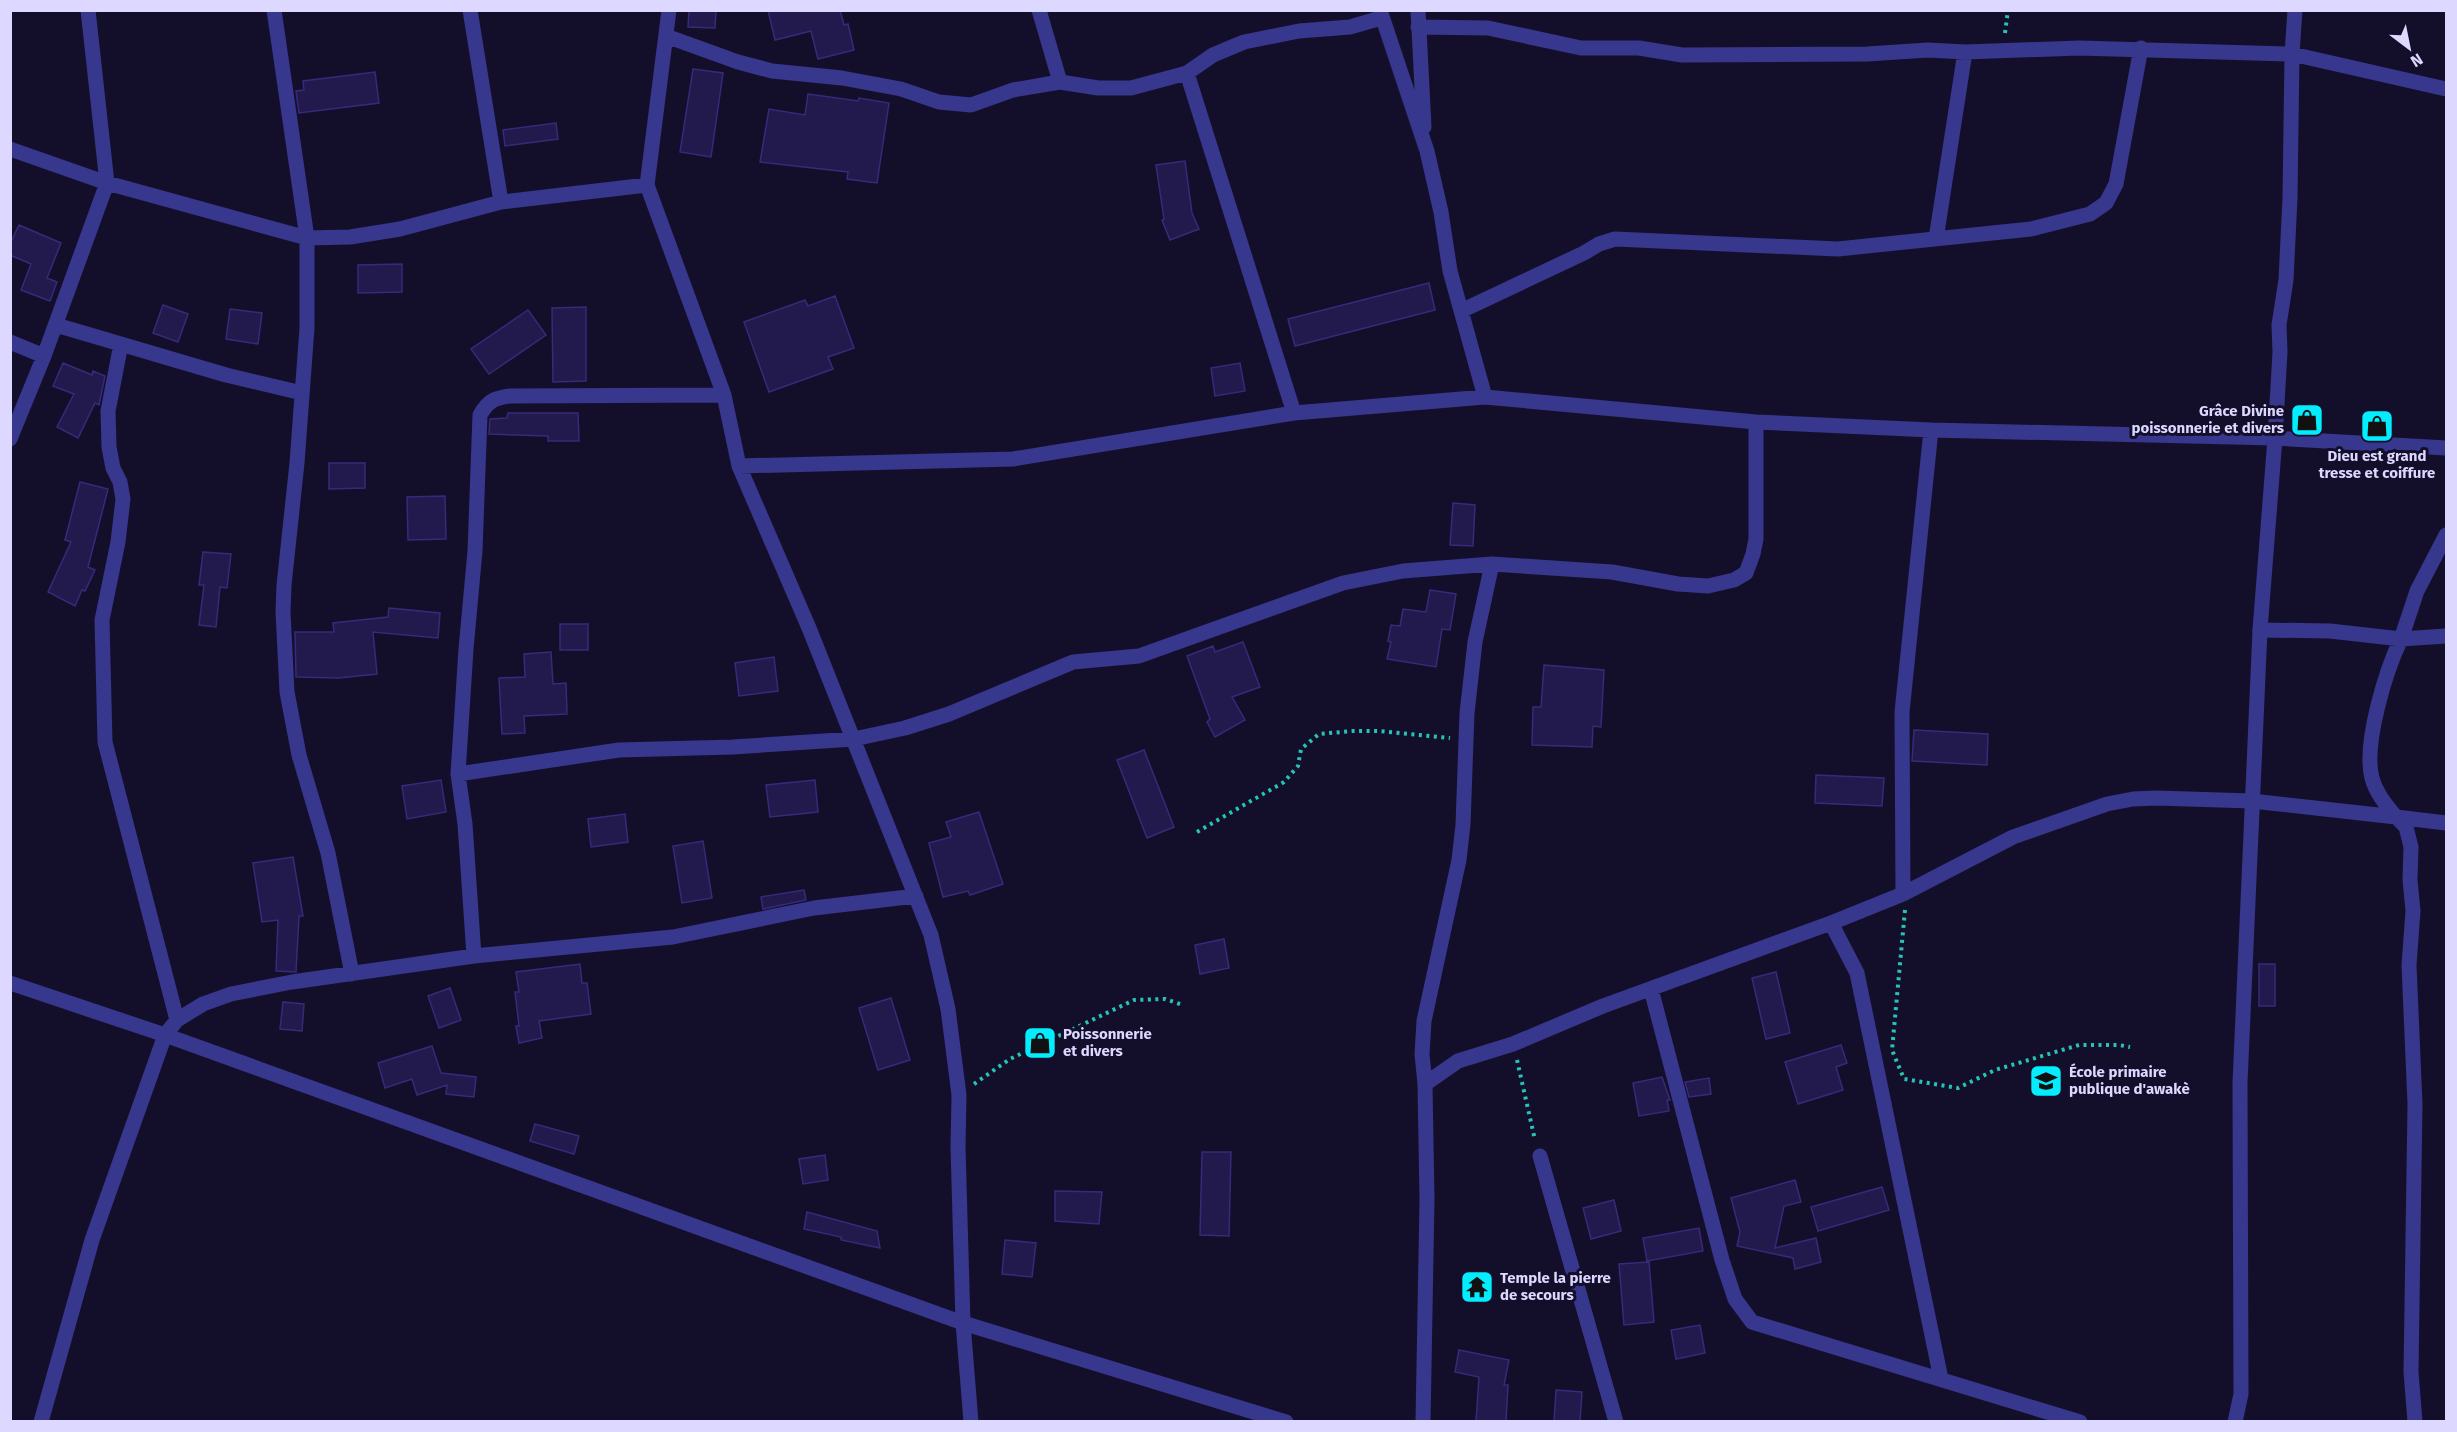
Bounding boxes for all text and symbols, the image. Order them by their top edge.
north arrow [2379,18,2439,78]
text: N [2407,49,2426,71]
place label: Grâce Divine poissonnerie et divers [2131,402,2284,437]
shop icon: Grâce Divine poissonnerie et divers [2289,402,2325,438]
shop icon: Dieu est grand tresse et coiffure [2359,408,2395,444]
place label: Dieu est grand tresse et coiffure [2319,447,2435,482]
shop icon: Poissonnerie et divers [1022,1025,1058,1061]
place label: Poissonnerie et divers [1063,1025,1152,1060]
school or university icon: École primaire publique d'awakè [2028,1063,2064,1099]
place label: École primaire publique d'awakè [2069,1063,2190,1098]
temple icon: Temple la pierre de secours [1459,1269,1495,1305]
place label: Temple la pierre de secours [1500,1269,1611,1304]

